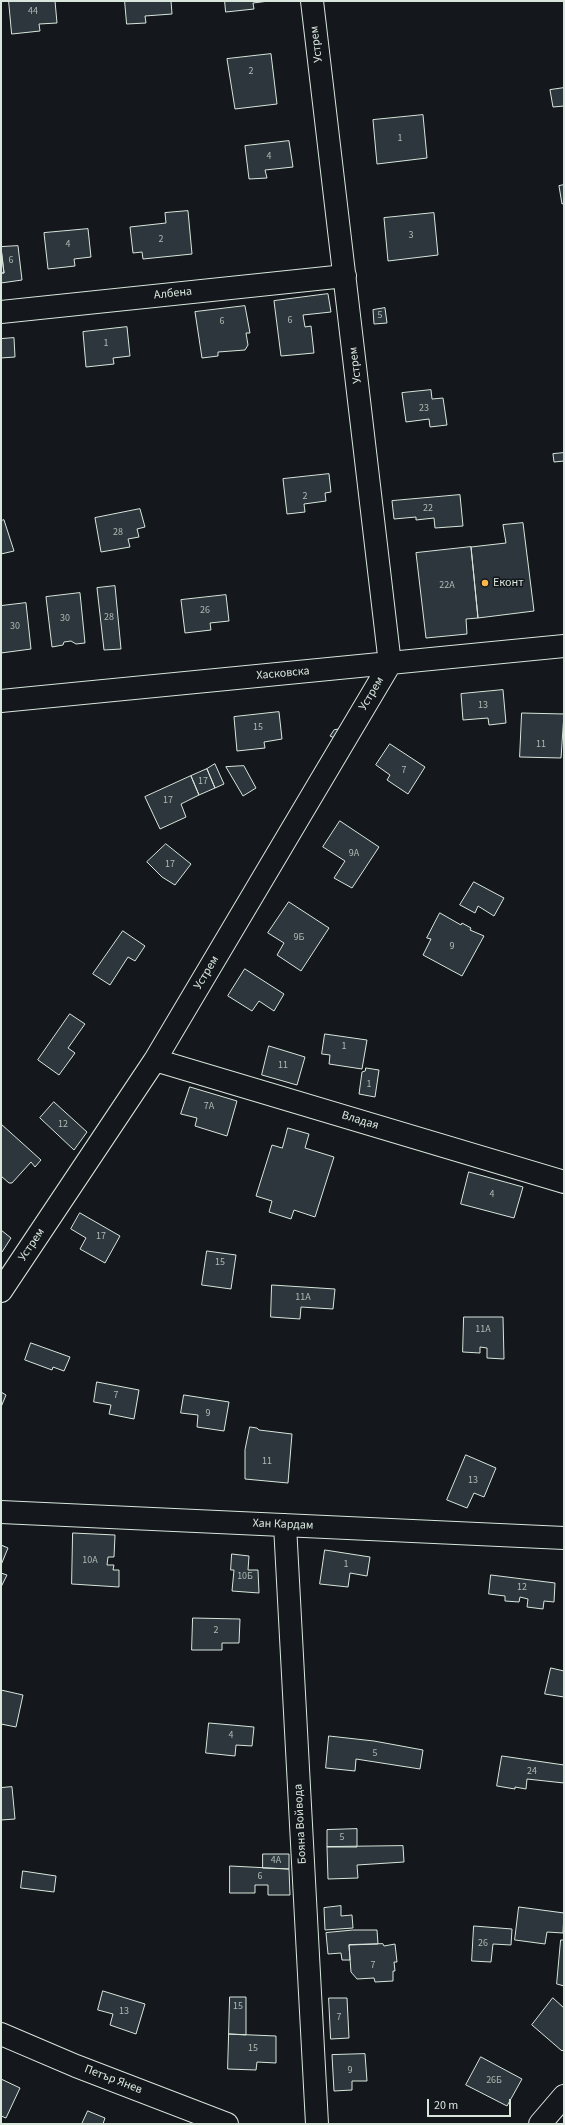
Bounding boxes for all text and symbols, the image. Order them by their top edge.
house number: 44 [28,6,38,18]
street label: Устрем [308,25,326,63]
house number: 2 [249,66,253,78]
house number: 1 [398,133,402,145]
house number: 4 [267,151,271,163]
house number: 3 [409,230,413,242]
house number: 2 [159,234,163,246]
house number: 4 [66,239,70,251]
house number: 6 [9,255,13,267]
street label: Албена [153,285,193,303]
house number: 5 [378,310,382,322]
house number: 6 [288,315,292,327]
house number: 6 [220,316,224,328]
house number: 1 [104,338,108,350]
street label: Устрем [347,346,365,384]
house number: 23 [419,403,429,415]
house number: 2 [303,491,307,503]
house number: 22 [423,503,433,515]
house number: 28 [113,527,123,539]
place label: Еконт [493,576,524,590]
marker: Еконт [480,578,490,588]
house number: 22А [439,580,455,592]
house number: 26 [200,605,210,617]
house number: 28 [104,612,114,624]
house number: 30 [60,613,70,625]
house number: 30 [10,621,20,633]
street label: Хасковска [256,665,310,683]
street label: Устрем [356,675,388,713]
house number: 13 [478,700,488,712]
house number: 15 [253,722,263,734]
house number: 11 [536,739,546,751]
house number: 7 [402,765,406,777]
house number: 17 [198,776,208,788]
house number: 17 [163,795,173,807]
house number: 9А [349,848,359,860]
house number: 17 [165,859,175,871]
house number: 9Б [294,932,304,944]
house number: 9 [450,941,454,953]
street label: Устрем [191,954,223,992]
house number: 1 [342,1041,346,1053]
house number: 11 [278,1060,288,1072]
house number: 1 [367,1079,371,1091]
house number: 7А [204,1101,214,1113]
street label: Владая [340,1109,380,1133]
house number: 12 [58,1119,68,1131]
house number: 4 [490,1189,494,1201]
street label: Устрем [16,1226,48,1264]
house number: 17 [96,1231,106,1243]
house number: 15 [215,1257,225,1269]
house number: 11А [295,1292,311,1304]
house number: 11А [475,1324,491,1336]
house number: 7 [114,1390,118,1402]
house number: 9 [206,1408,210,1420]
house number: 11 [262,1456,272,1468]
house number: 13 [468,1475,478,1487]
street label: Хан Кардам [252,1517,314,1533]
house number: 10А [82,1555,98,1567]
house number: 1 [344,1559,348,1571]
house number: 10Б [237,1571,253,1583]
house number: 12 [517,1582,527,1594]
house number: 2 [214,1625,218,1637]
house number: 4 [229,1730,233,1742]
house number: 5 [373,1748,377,1760]
house number: 24 [527,1766,537,1778]
street label: Бояна Войвода [292,1784,310,1864]
house number: 5 [340,1832,344,1844]
house number: 4А [271,1855,281,1867]
house number: 6 [258,1871,262,1883]
house number: 26 [478,1938,488,1950]
house number: 7 [371,1960,375,1972]
house number: 15 [233,2001,243,2013]
house number: 13 [119,2006,129,2018]
house number: 7 [337,2012,341,2024]
house number: 15 [248,2043,258,2055]
street label: Петър Янев [82,2062,144,2098]
house number: 9 [348,2065,352,2077]
house number: 26Б [486,2075,502,2087]
scale bar [429,2091,513,2117]
text: 20 m [434,2097,458,2114]

